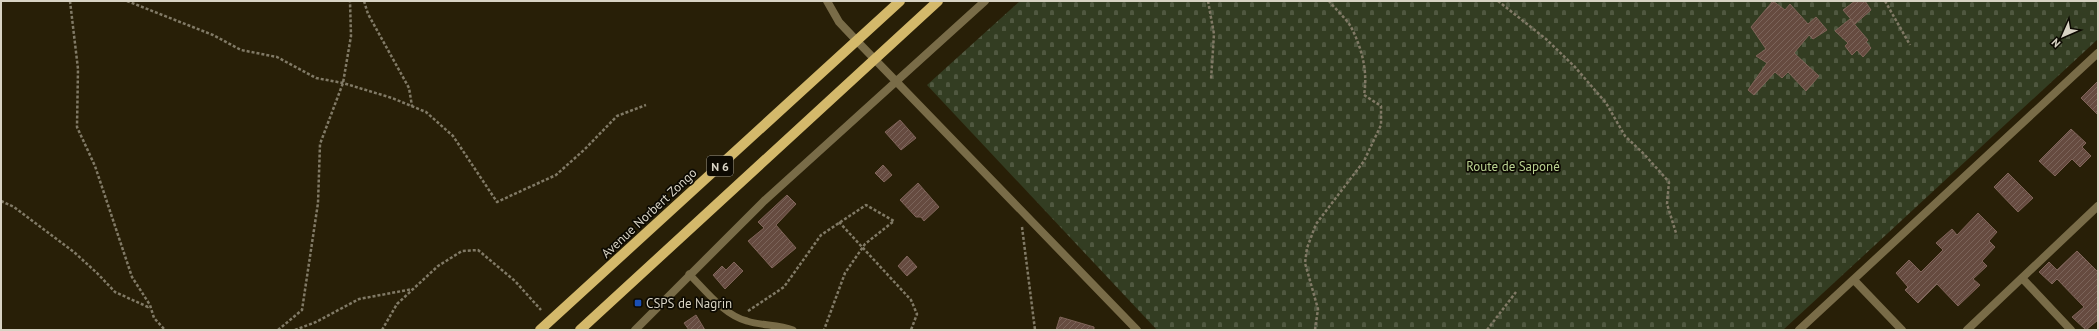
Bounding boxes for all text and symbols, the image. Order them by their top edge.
north arrow [2043,16,2083,56]
text: N [2048,36,2063,51]
road number: N 6 [707,156,733,176]
park label: Route de Saponé [1466,158,1560,175]
street label: Avenue Norbert Zongo [598,164,700,262]
place label: CSPS de Nagrin [646,295,732,312]
marker: CSPS de Nagrin [633,298,643,308]

